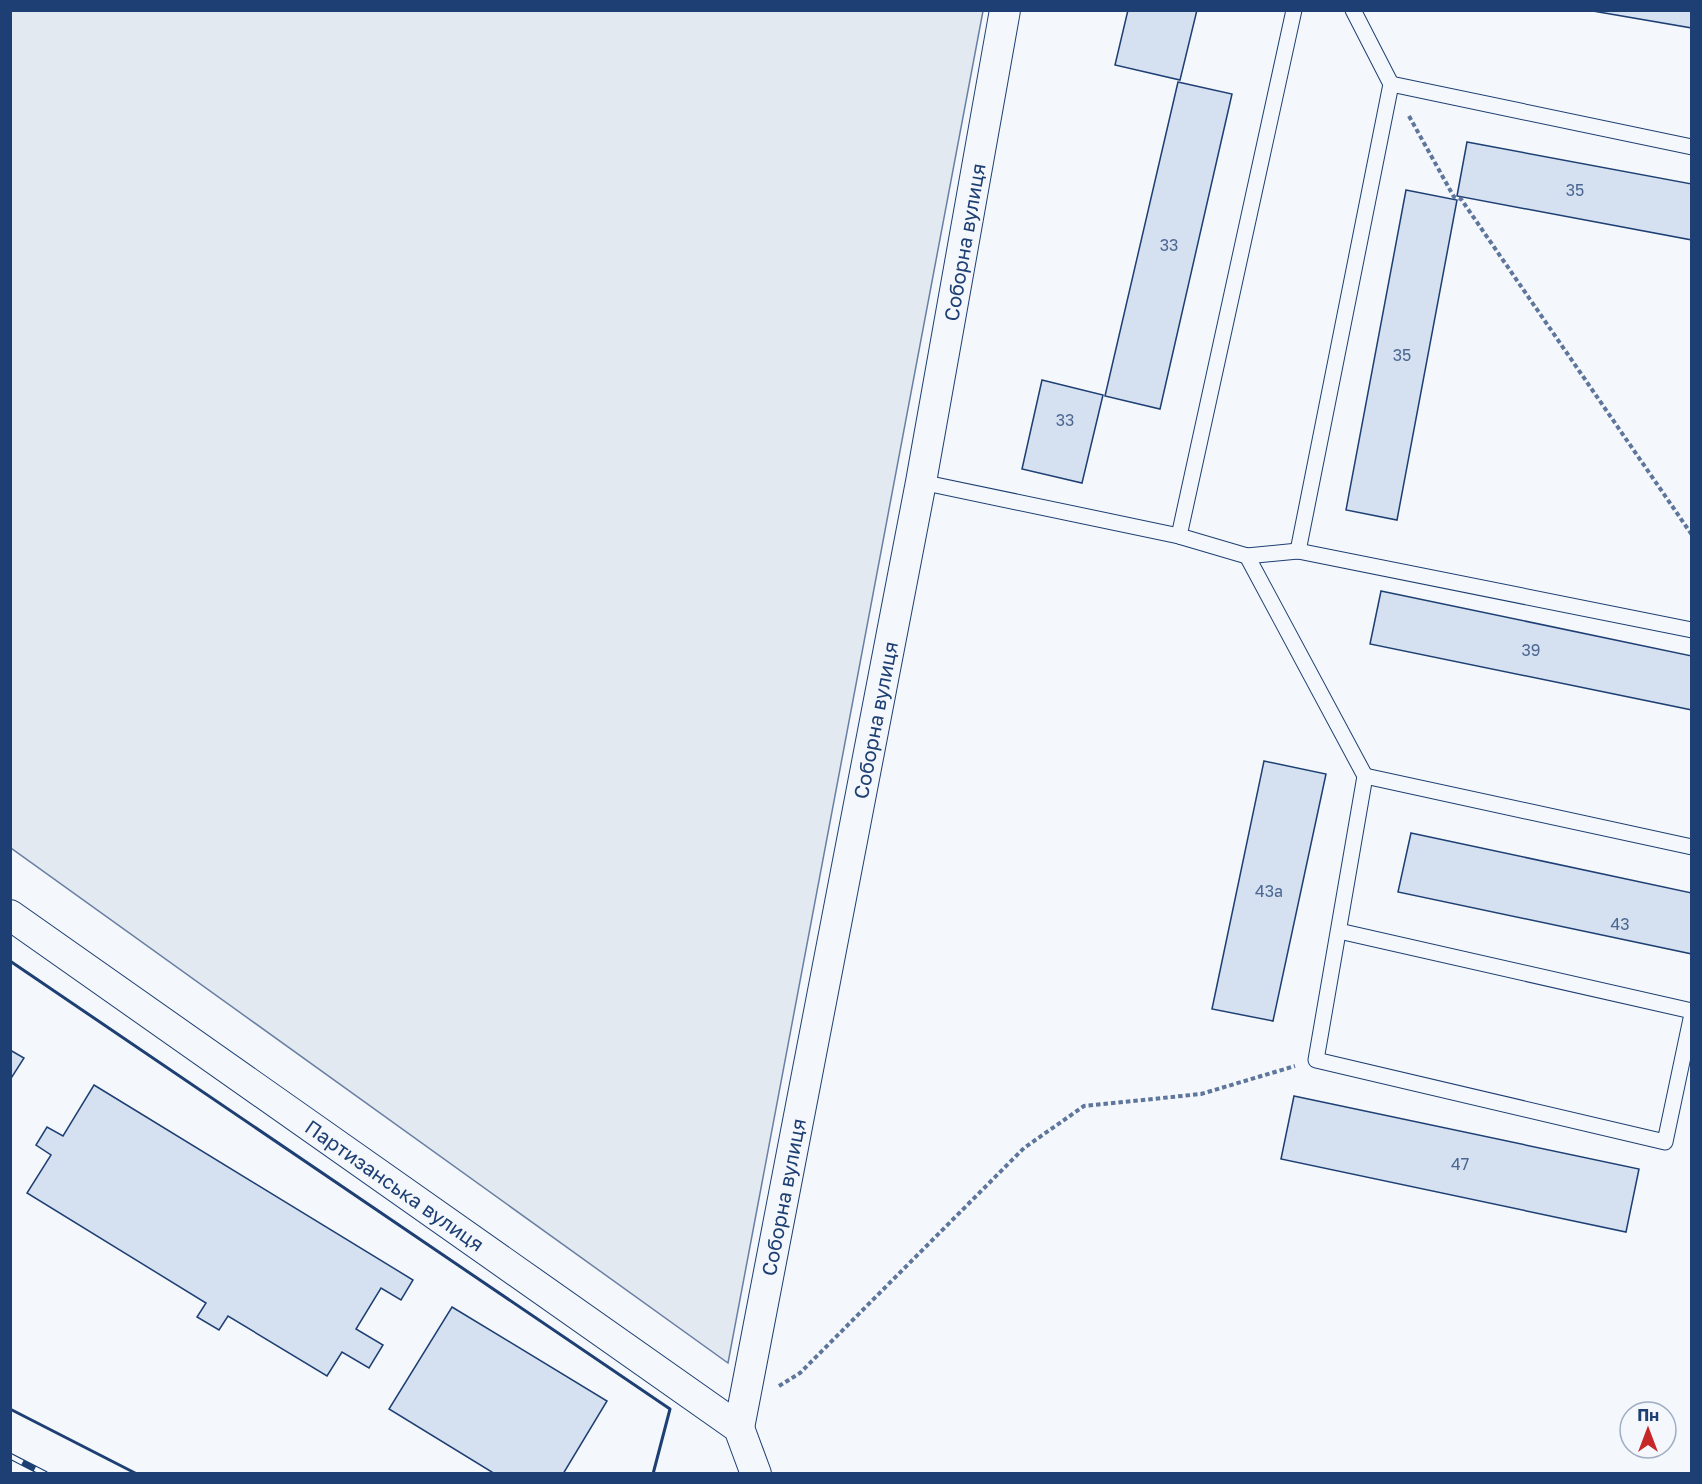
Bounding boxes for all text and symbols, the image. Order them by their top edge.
street label: Соборна вулиця [938,161,990,323]
house number: 35 [1566,180,1584,200]
house number: 33 [1160,235,1178,255]
house number: 35 [1393,345,1411,365]
house number: 33 [1056,410,1074,430]
street label: Соборна вулиця [848,639,902,801]
house number: 39 [1521,640,1541,660]
house number: 43а [1255,881,1283,901]
house number: 43 [1610,914,1630,934]
street label: Партизанська вулиця [301,1114,489,1256]
street label: Соборна вулиця [756,1116,810,1278]
house number: 47 [1451,1154,1469,1174]
north arrow [1618,1400,1678,1460]
text: Пн [1637,1405,1659,1425]

